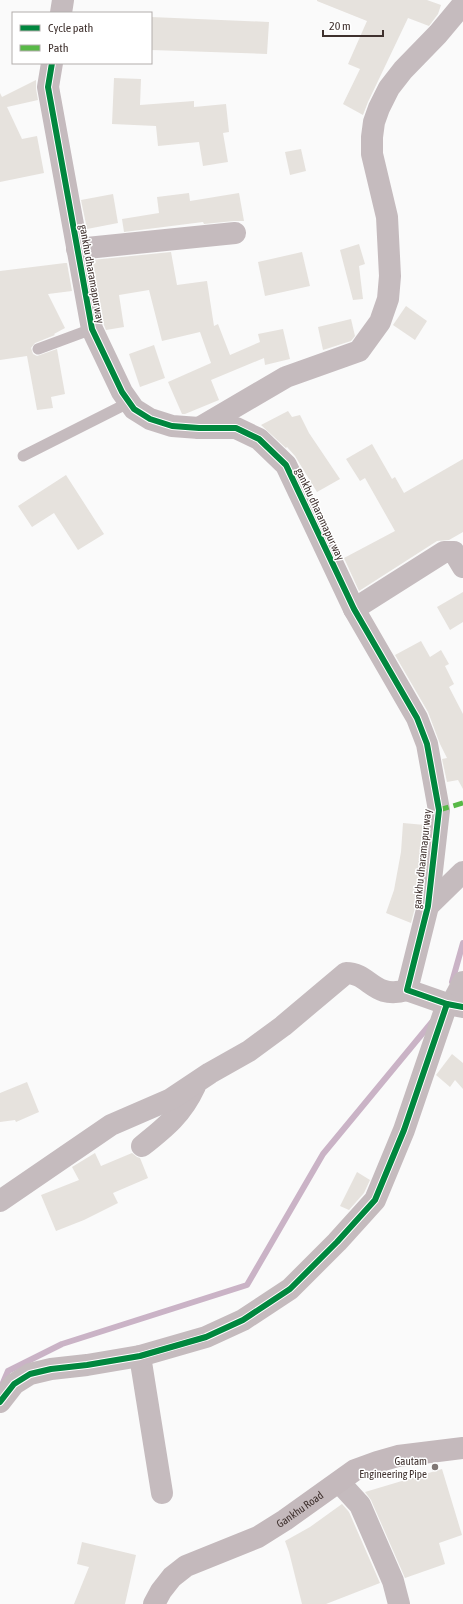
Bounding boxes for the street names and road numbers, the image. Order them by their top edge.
street label: gankhu dharamapur way [77,224,107,325]
street label: gankhu dharamapur way [293,466,347,562]
street label: gankhu dharamapur way [411,808,433,909]
street label: Gankhu Road [274,1489,325,1530]

